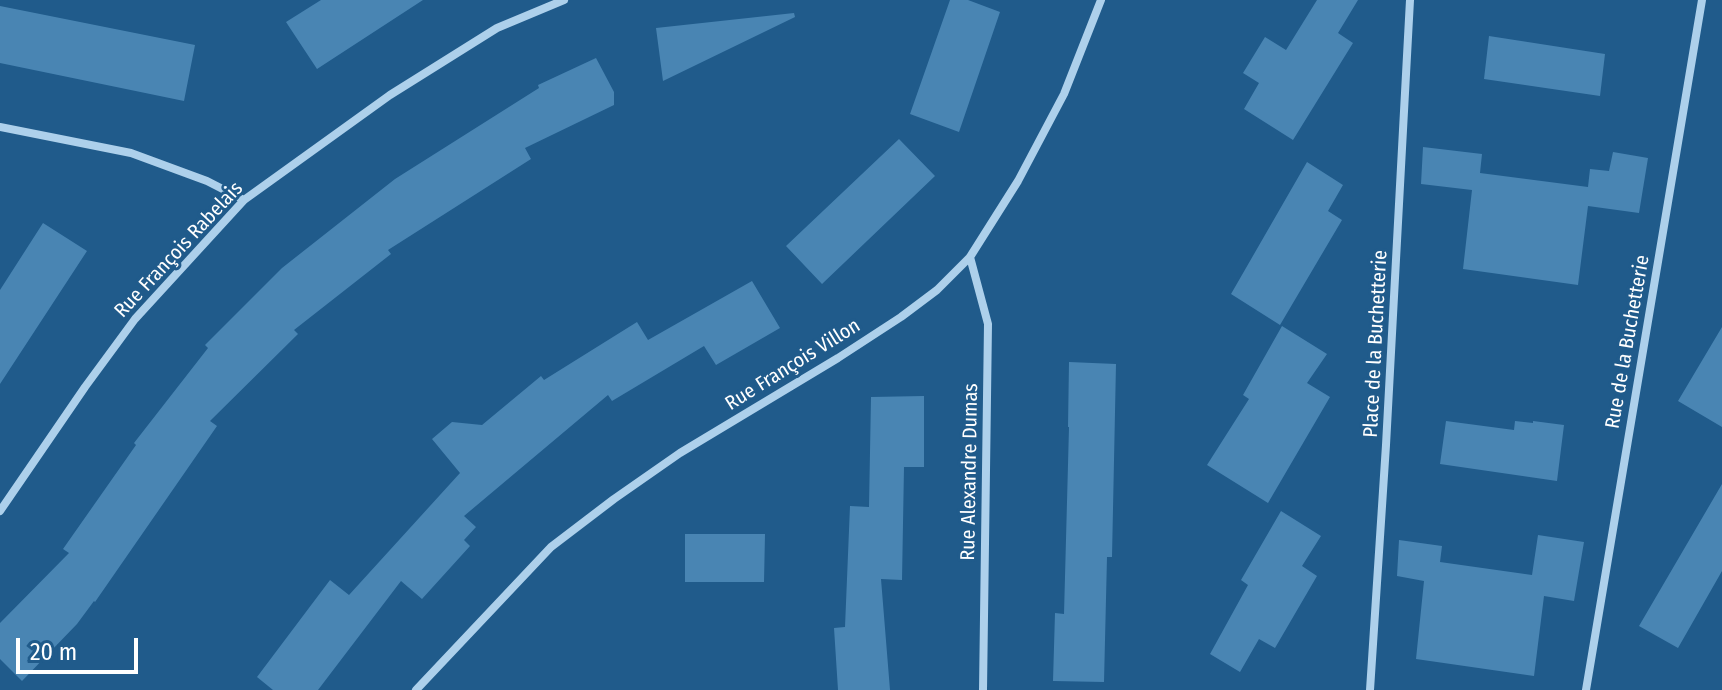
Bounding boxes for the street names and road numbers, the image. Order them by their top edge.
street label: Rue François Rabelais [110,177,248,323]
street label: Place de la Buchetterie [1359,250,1393,438]
street label: Rue de la Buchetterie [1601,253,1655,431]
street label: Rue François Villon [721,314,865,416]
street label: Rue Alexandre Dumas [956,383,984,561]

